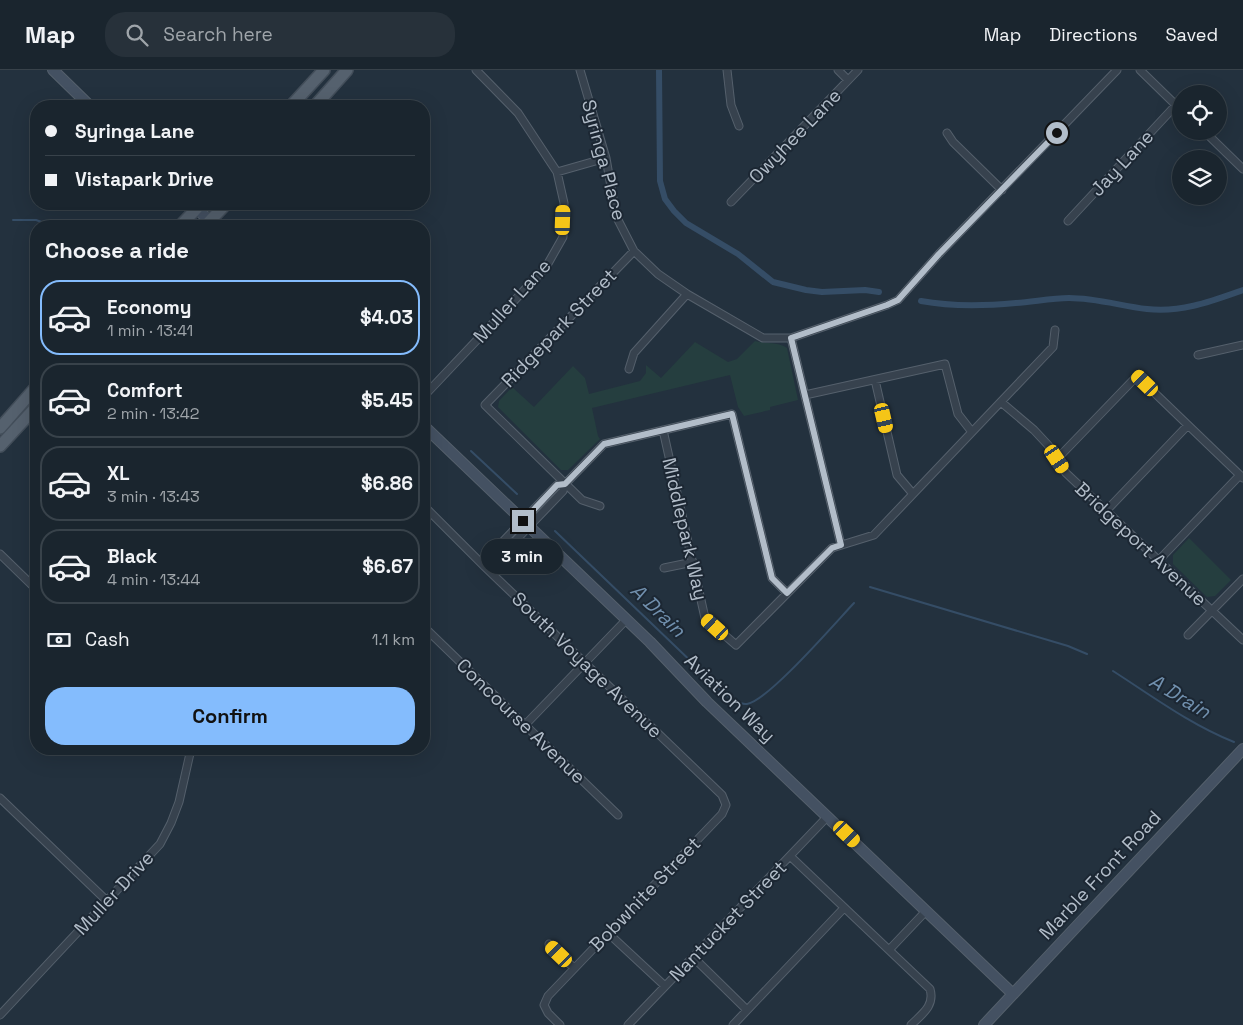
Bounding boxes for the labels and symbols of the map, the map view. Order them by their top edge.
street label: Owyhee Lane [743,83,847,189]
street label: Syringa Place [576,97,632,223]
route start [1046,122,1068,144]
street label: Jay Lane [1085,124,1159,202]
car [554,205,571,235]
street label: Muller Lane [468,254,556,348]
street label: Ridgepark Street [496,263,622,393]
car [1129,367,1161,399]
car [873,402,894,434]
car [1042,442,1071,476]
street label: Middlepark Way [656,455,714,603]
street label: Bridgeport Avenue [1070,476,1212,612]
route end [512,510,534,532]
callout: 3 min [482,538,564,574]
water label: A Drain [625,578,692,643]
street label: South Voyage Avenue [506,586,668,744]
car [698,611,731,643]
street label: Aviation Way [679,648,781,748]
street label: Concourse Avenue [451,653,591,789]
water label: A Drain [1145,668,1216,725]
street label: Marble Front Road [1034,805,1166,945]
car [830,818,863,850]
street label: Bobwhite Street [584,831,706,957]
street label: Muller Drive [69,846,159,940]
street label: Nantucket Street [664,855,792,987]
car [542,938,575,970]

